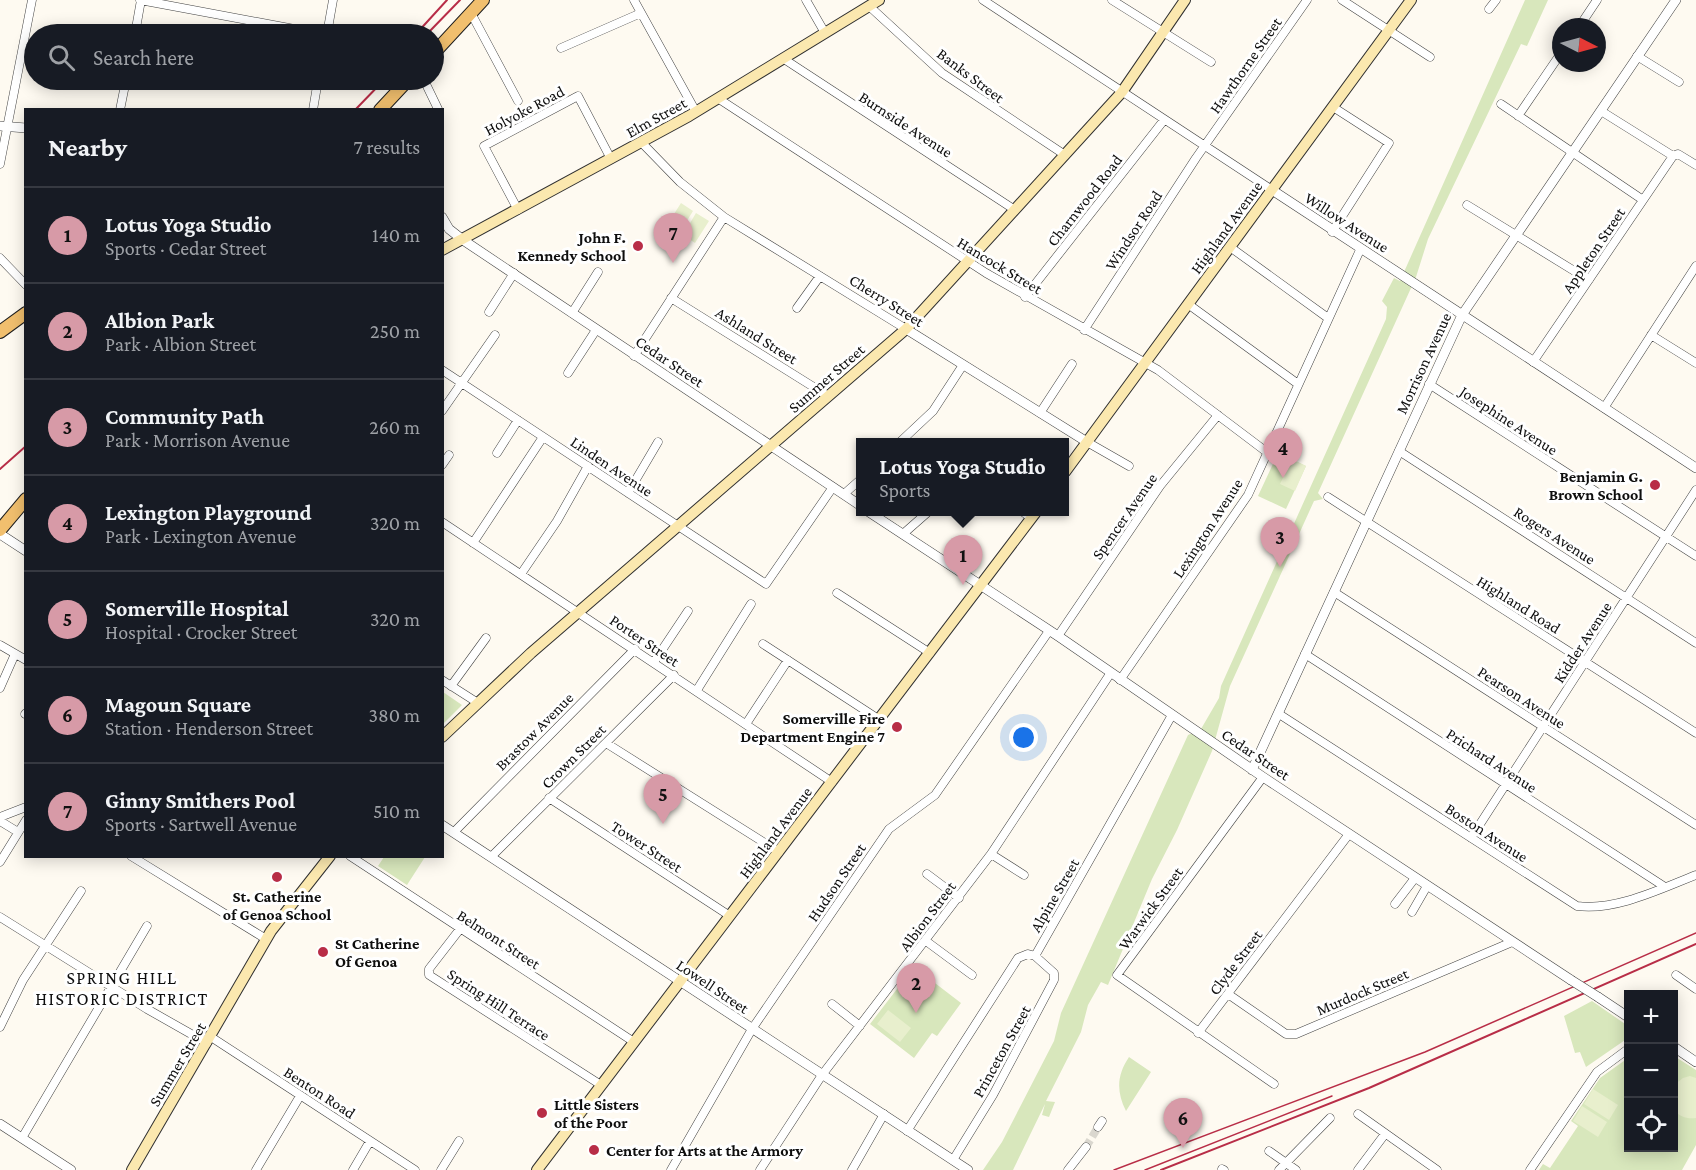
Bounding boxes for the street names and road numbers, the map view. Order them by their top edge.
street label: Hawthorne Street [1206,13,1285,117]
street label: Banks Street [934,45,1008,106]
street label: Holyoke Road [481,82,568,139]
street label: Burnside Avenue [856,88,955,161]
street label: Elm Street [623,94,690,141]
street label: Charnwood Road [1044,151,1126,249]
street label: Highland Avenue [1187,178,1266,277]
street label: Windsor Road [1102,187,1166,273]
street label: Willow Avenue [1301,189,1392,256]
street label: Appleton Street [1559,204,1629,297]
street label: Hancock Street [954,234,1046,298]
street label: Cherry Street [846,271,928,331]
street label: Ashland Street [713,304,801,368]
street label: Morrison Avenue [1393,310,1454,417]
street label: Cedar Street [632,332,708,391]
street label: Summer Street [785,340,868,416]
street label: Josephine Avenue [1455,381,1561,459]
street label: Linden Avenue [568,433,656,500]
street label: Spencer Avenue [1089,470,1161,563]
street label: Lexington Avenue [1169,476,1247,582]
street label: Rogers Avenue [1510,503,1598,569]
street label: Highland Road [1473,572,1564,638]
street label: Kidder Avenue [1550,599,1615,686]
street label: Porter Street [607,611,683,670]
street label: Pearson Avenue [1475,663,1569,732]
street label: Brastow Avenue [492,689,577,774]
street label: Crown Street [538,720,609,792]
street label: Cedar Street [1218,725,1294,784]
street label: Prichard Avenue [1443,725,1540,796]
street label: Highland Avenue [736,783,816,882]
street label: Boston Avenue [1442,799,1531,865]
street label: Tower Street [608,817,686,876]
street label: Hudson Street [804,839,869,925]
street label: Alpine Street [1027,855,1084,936]
street label: Warwick Street [1115,863,1186,953]
street label: Albion Street [896,878,960,954]
street label: Belmont Street [454,906,544,973]
street label: Clyde Street [1205,926,1267,999]
street label: Lowell Street [673,956,753,1017]
street label: Murdock Street [1314,964,1411,1018]
street label: Spring Hill Terrace [444,965,553,1045]
street label: Princeton Street [969,1002,1034,1100]
street label: Summer Street [146,1019,210,1109]
street label: Benton Road [281,1063,359,1122]

